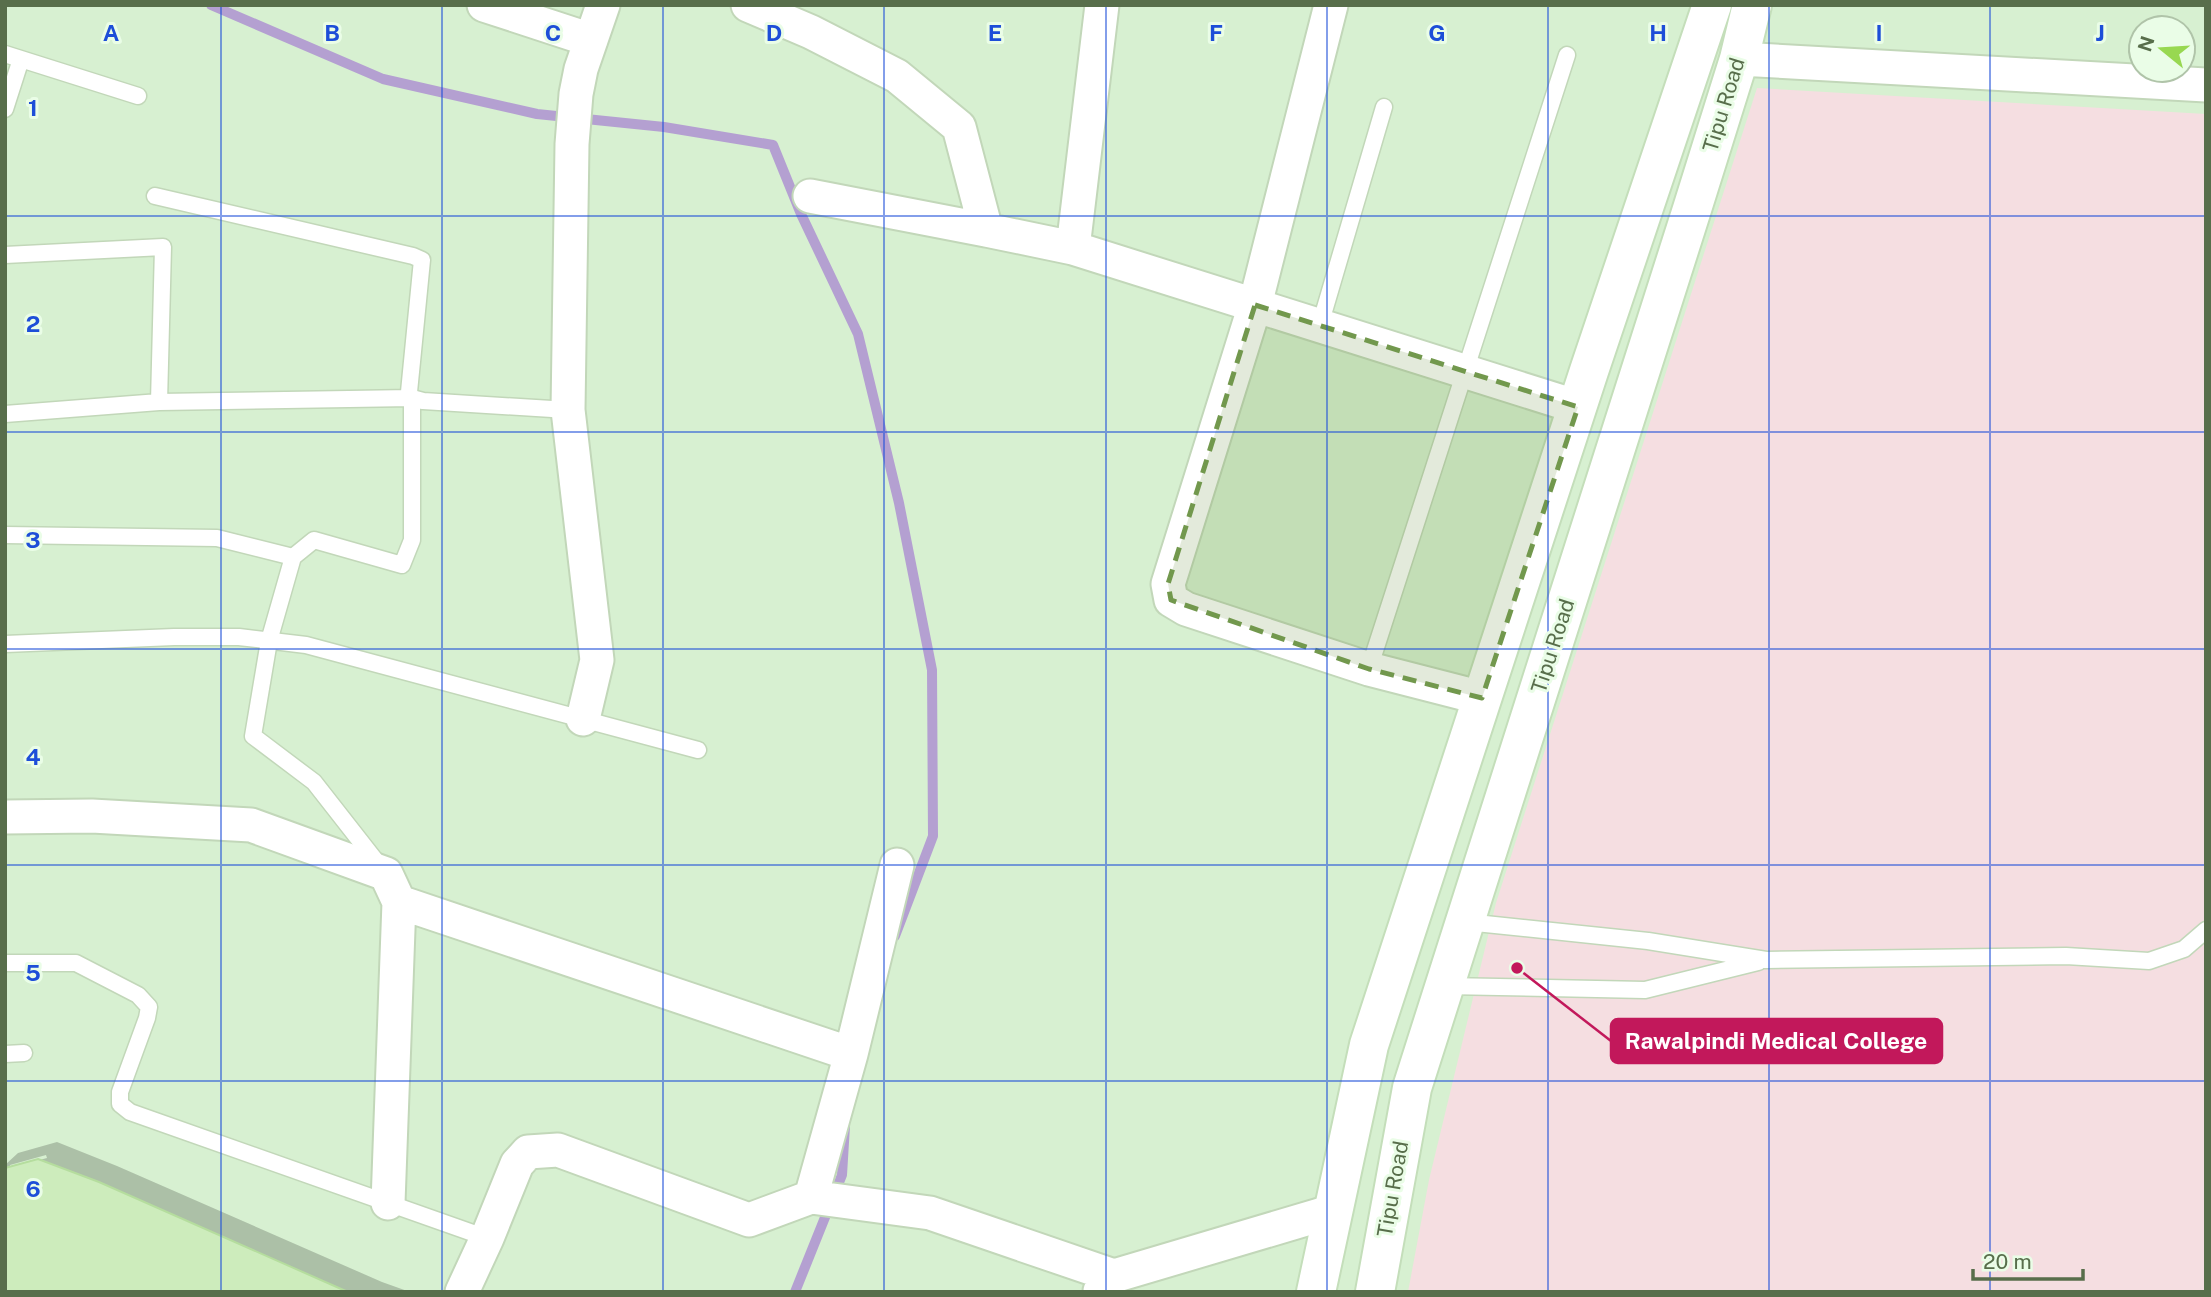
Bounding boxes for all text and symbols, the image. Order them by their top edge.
north arrow [2127,14,2197,84]
text: A [103,19,120,46]
text: B [324,19,340,46]
text: C [545,19,561,46]
text: D [766,19,782,46]
text: E [988,19,1002,46]
text: F [1209,19,1223,46]
text: G [1428,19,1446,46]
text: H [1649,19,1667,46]
text: I [1875,19,1883,46]
text: J [2095,19,2105,46]
text: N [2133,33,2159,54]
street label: Tipu Road [1697,55,1750,155]
text: 1 [28,94,38,121]
text: 2 [26,310,40,337]
text: 3 [25,526,41,553]
street label: Tipu Road [1526,596,1579,696]
text: 4 [25,743,41,770]
text: 5 [25,959,41,986]
callout: Rawalpindi Medical College [1611,1019,1942,1063]
text: Rawalpindi Medical College [1625,1027,1927,1054]
street label: Tipu Road [1372,1139,1413,1239]
text: 6 [25,1175,41,1202]
scale bar [1973,1238,2083,1282]
text: 20 m [1983,1249,2032,1274]

